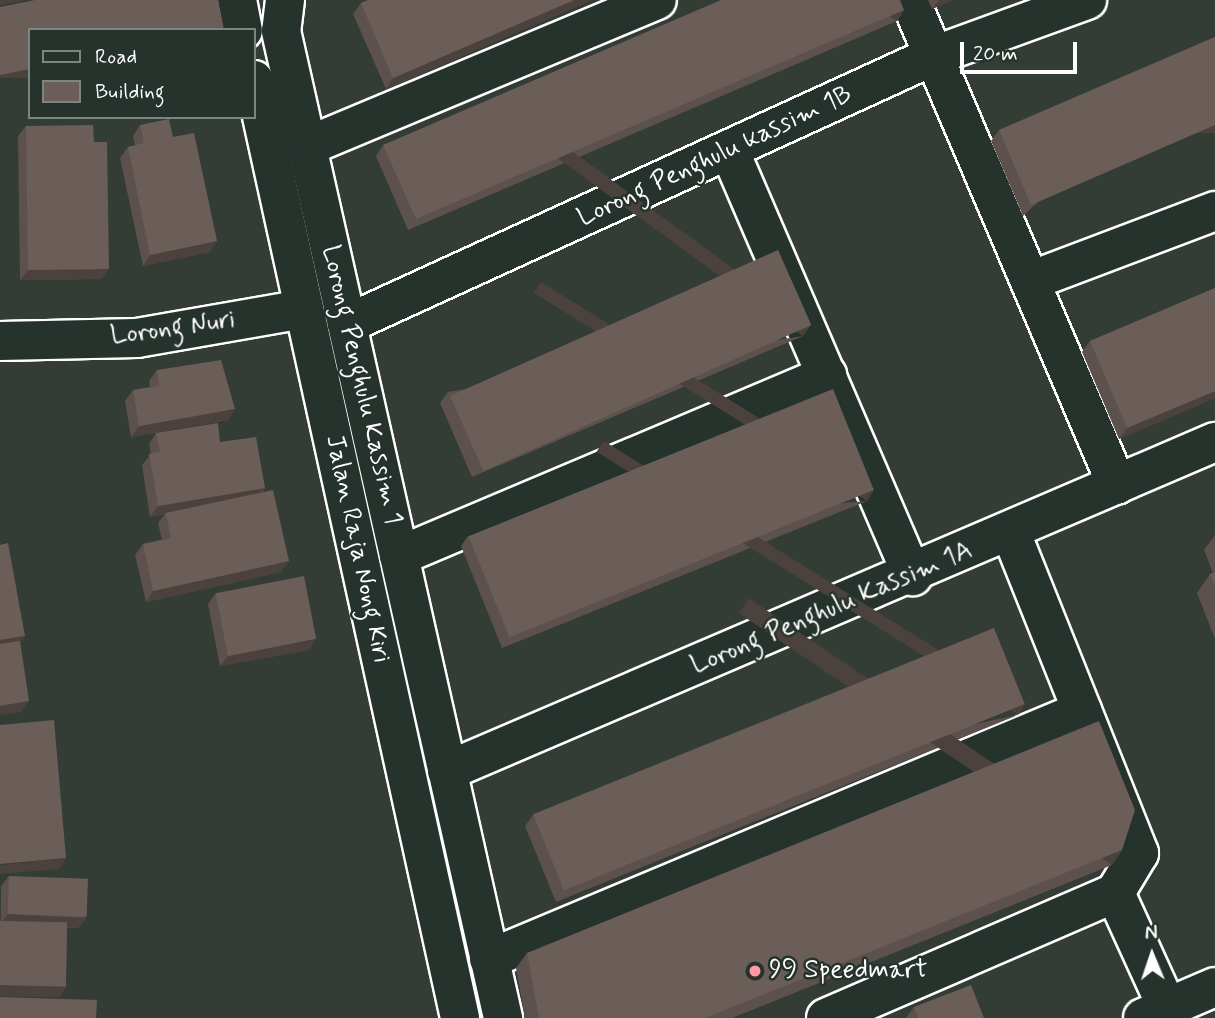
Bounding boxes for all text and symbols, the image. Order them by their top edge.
legend [28,28,256,119]
scale bar [963,28,1080,72]
text: 20 m [973,40,1018,68]
text: Road [95,43,137,71]
text: Building [95,78,165,106]
street label: Lorong Penghulu kassim 1B [575,81,855,233]
street label: Lorong Penghulu Kassim 1 [314,244,408,526]
street label: Lorong Nuri [108,305,238,353]
street label: Jalan Raja Nong Kiri [317,430,397,668]
street label: Lorong Penghulu Kassim 1A [688,536,976,682]
north arrow [1117,920,1187,990]
text: N [1144,921,1158,946]
place label: 99 Speedmart [769,955,927,987]
marker: 99 Speedmart [747,963,763,979]

